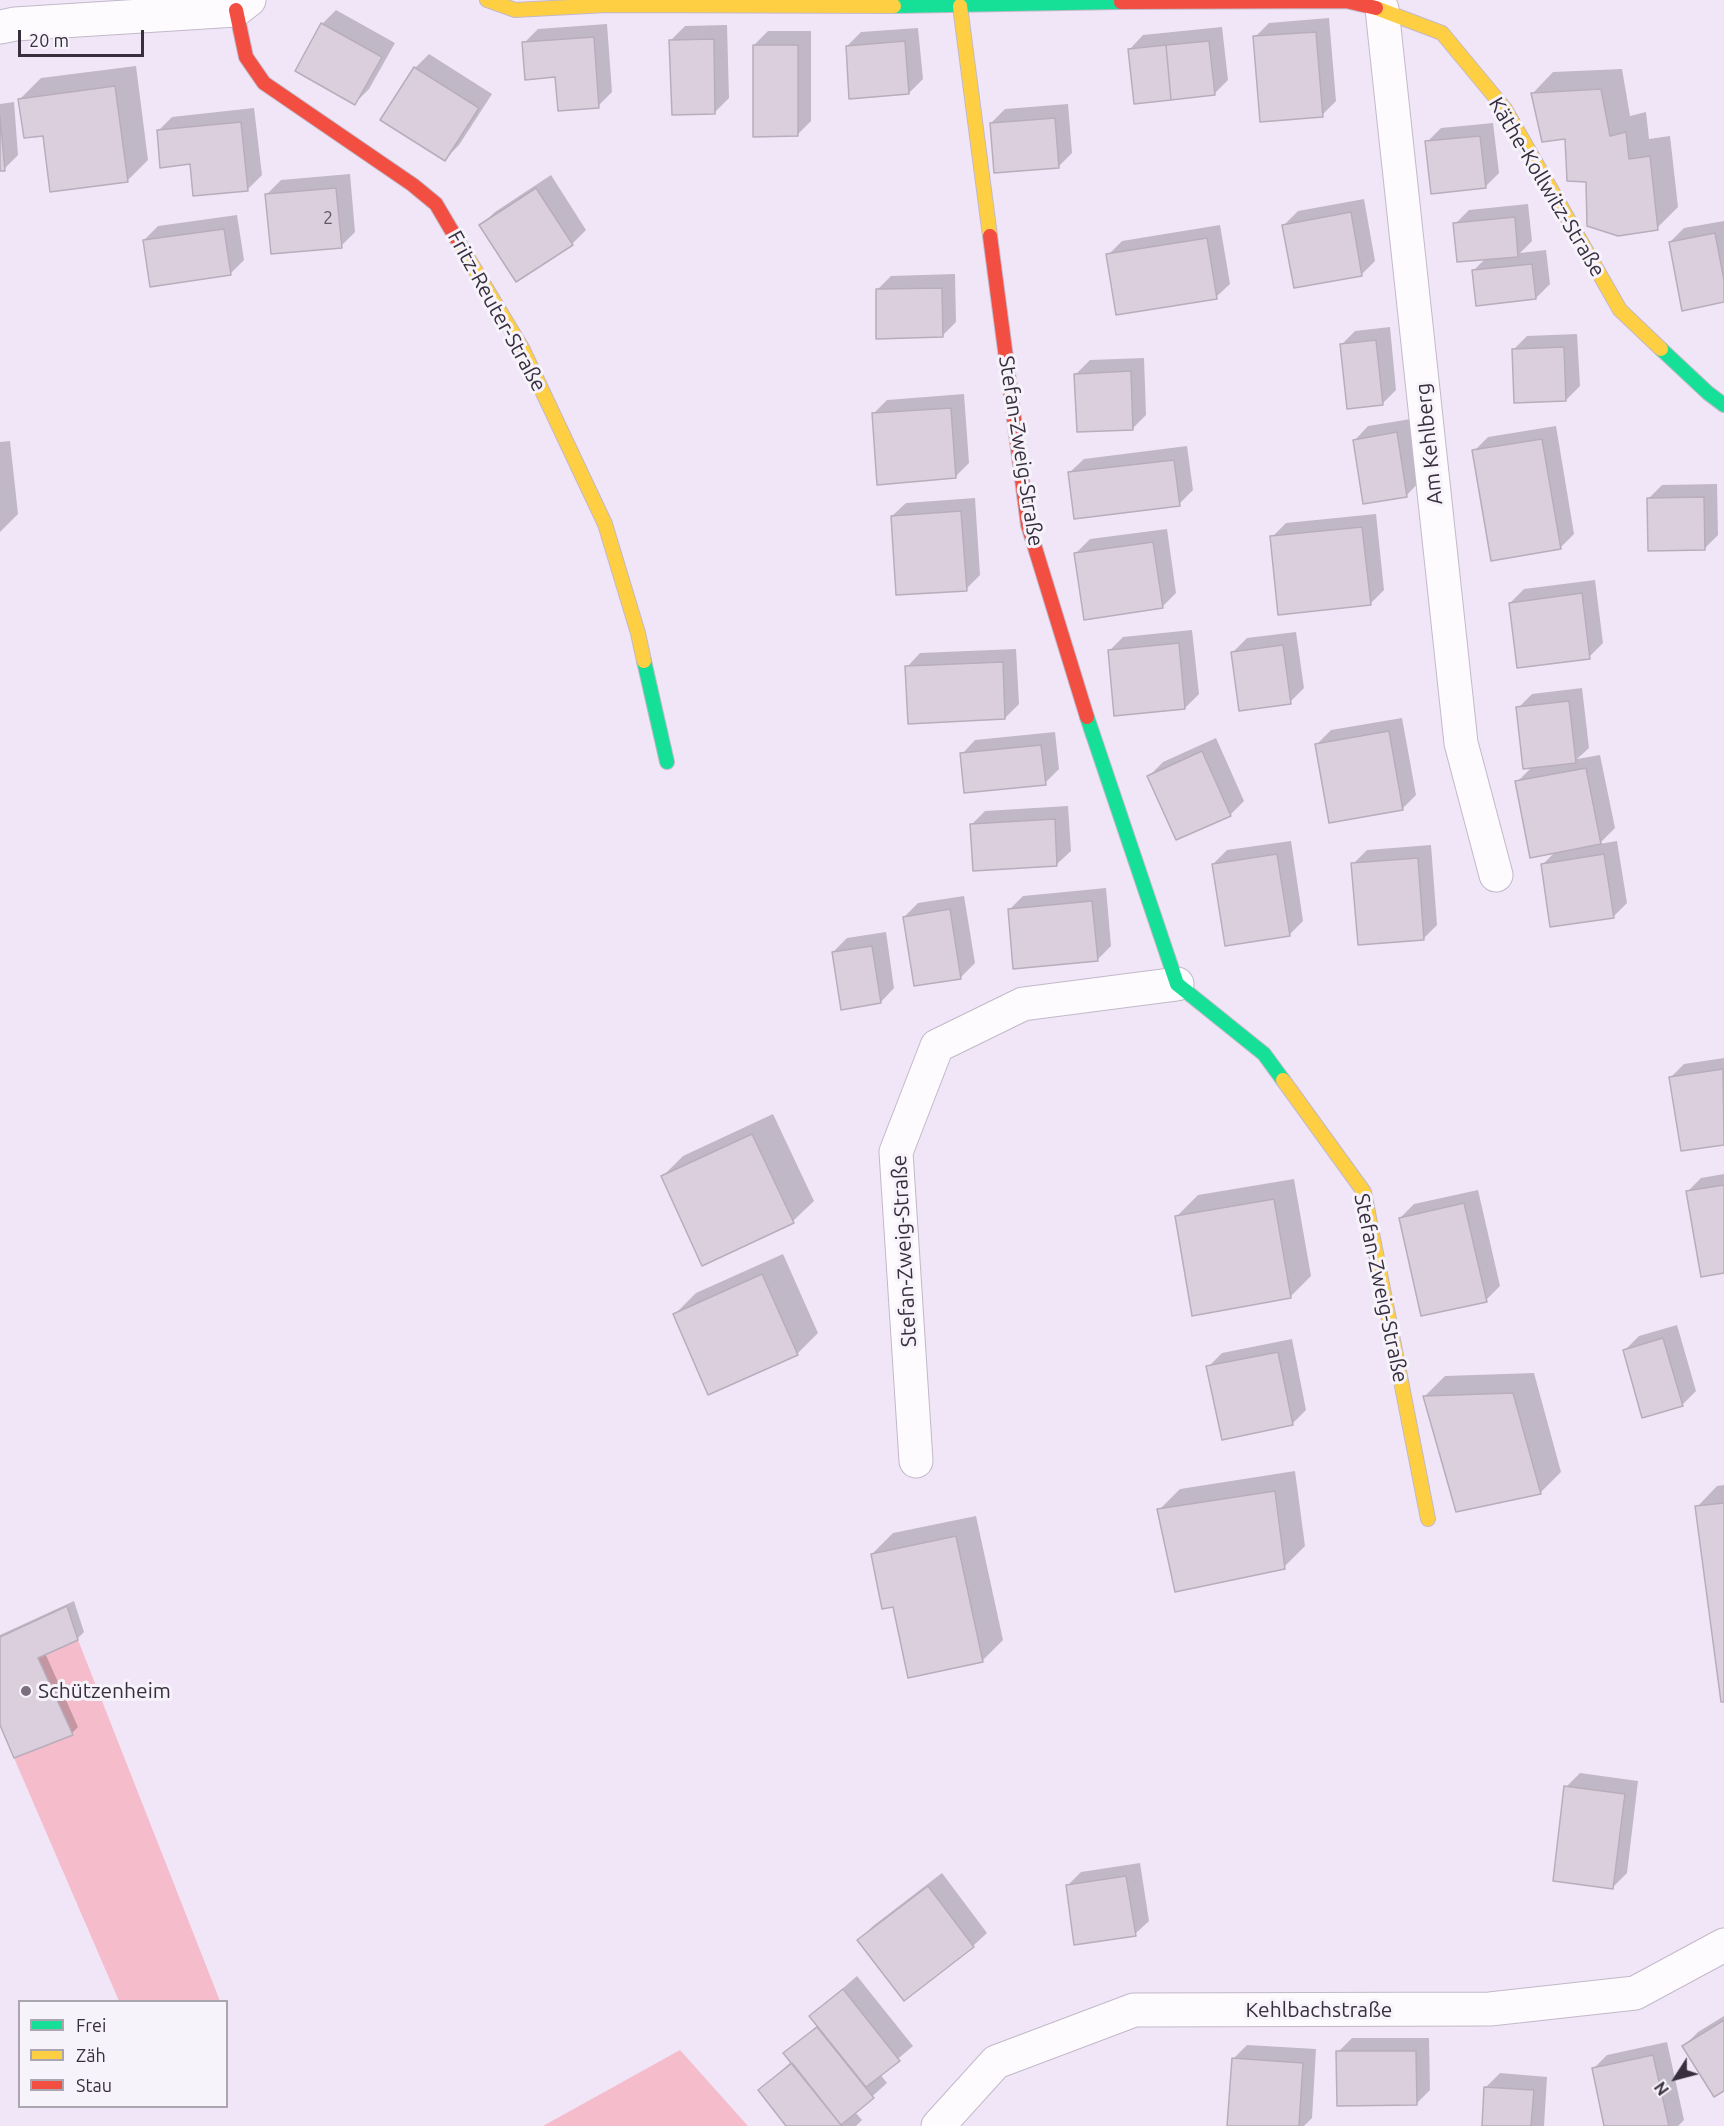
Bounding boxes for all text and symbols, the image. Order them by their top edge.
scale bar [21,18,147,56]
text: 20 m [29,30,69,50]
street label: Käthe-Kollwitz-Straße [1483,93,1611,281]
house number: 2 [323,207,333,229]
street label: Fritz-Reuter-Straße [442,226,552,396]
street label: Stefan-Zweig-Straße [993,354,1049,548]
street label: Am Kehlberg [1410,382,1448,506]
street label: Stefan-Zweig-Straße [886,1154,922,1348]
street label: Stefan-Zweig-Straße [1349,1191,1413,1385]
place label: Schützenheim [38,1678,171,1704]
marker: Schützenheim [19,1684,33,1698]
street label: Kehlbachstraße [1246,1997,1392,2023]
legend [18,2000,228,2108]
text: Frei [76,2015,106,2035]
text: Zäh [76,2045,106,2065]
north arrow [1646,2048,1706,2108]
text: Stau [76,2075,112,2095]
text: N [1651,2078,1672,2099]

